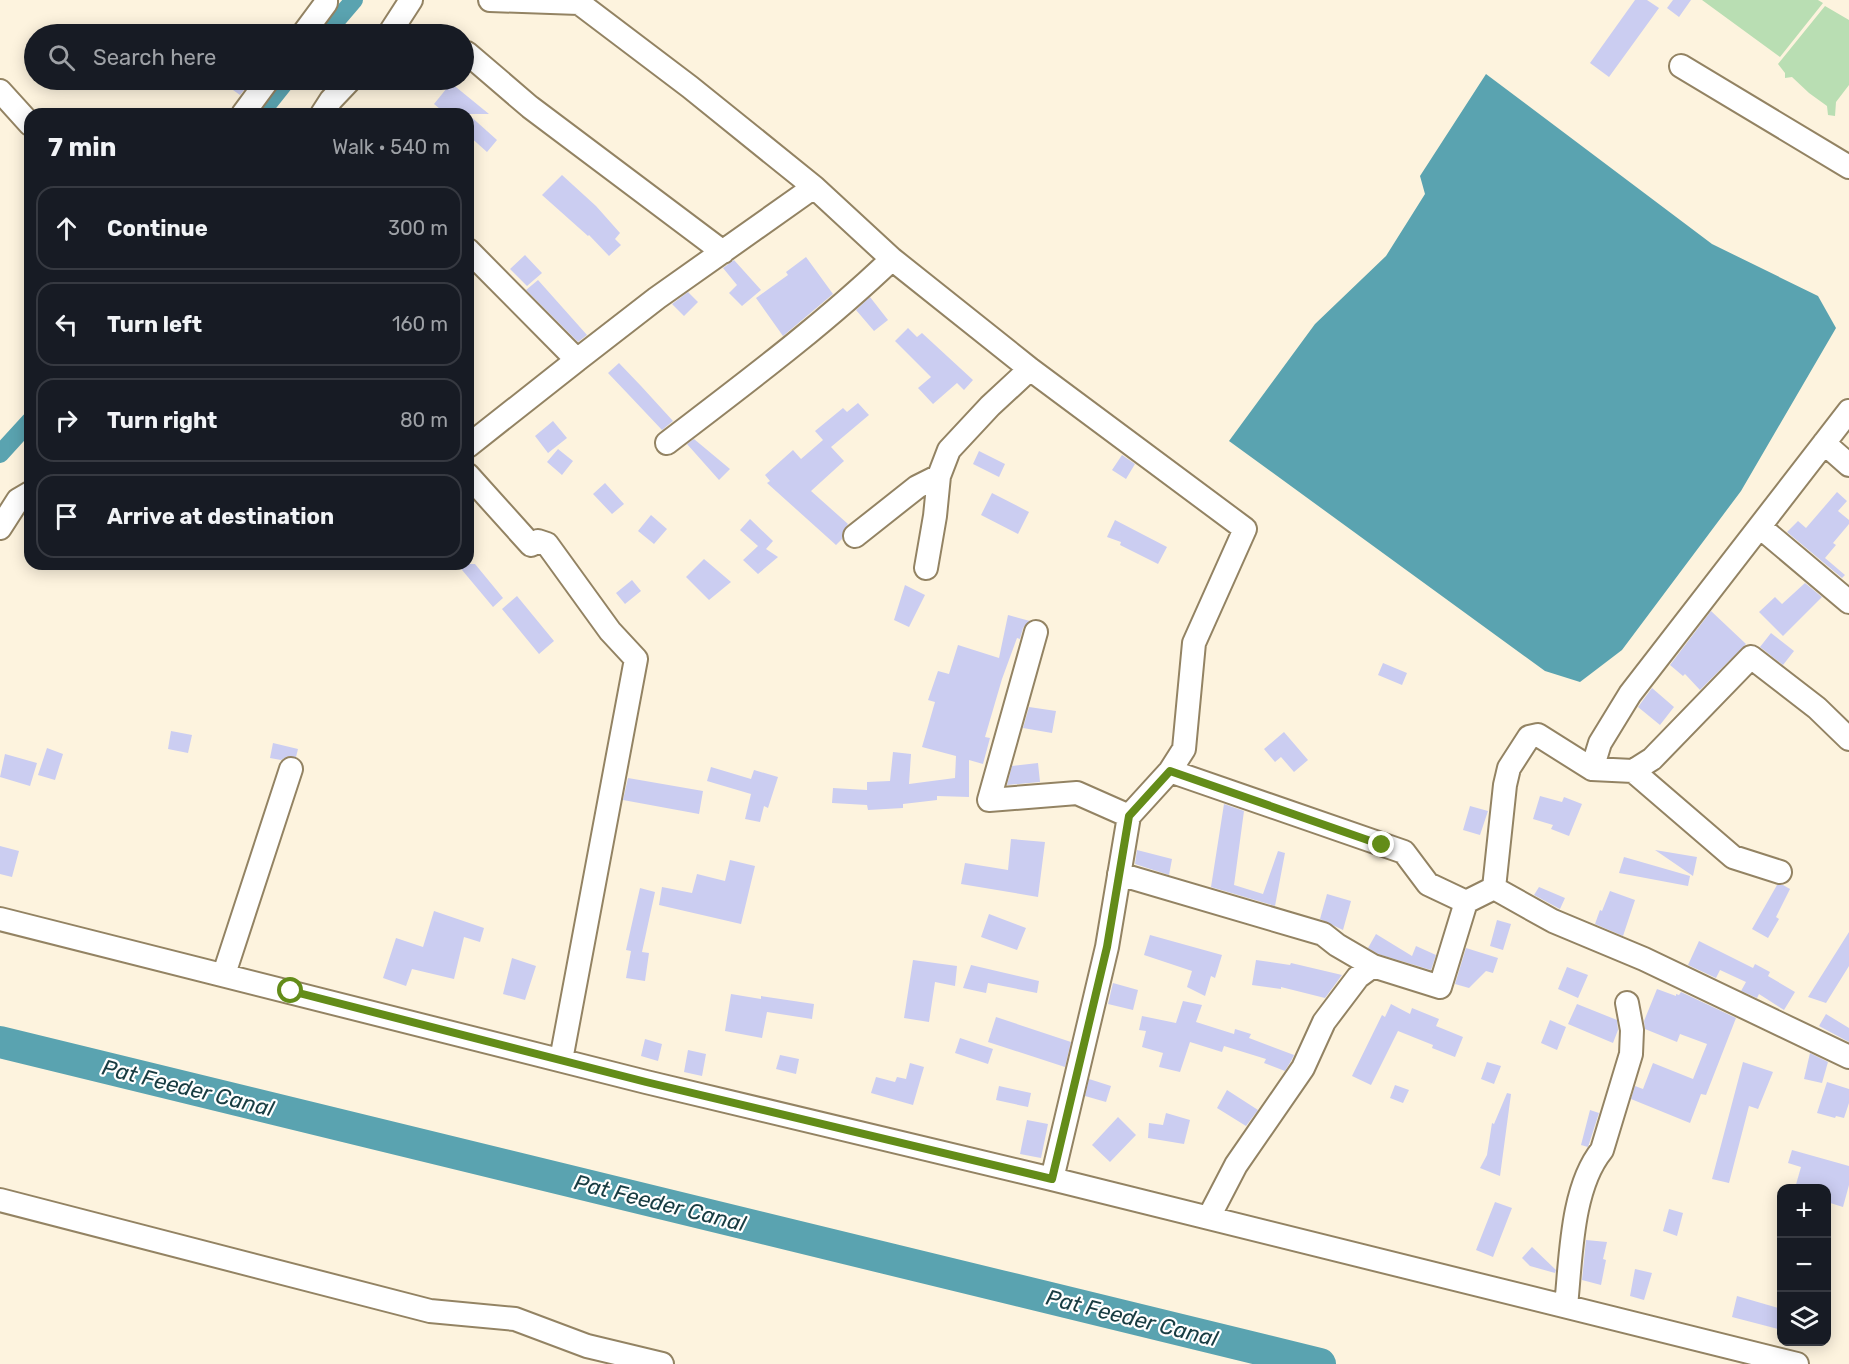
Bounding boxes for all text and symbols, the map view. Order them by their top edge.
search box [24,24,474,90]
icon: search [45,41,78,74]
text: Search here [93,44,216,71]
text: 7 min [48,132,116,163]
text: Walk · 540 m [332,135,450,159]
icon: ahead [50,212,83,245]
text: Continue [107,215,208,242]
text: 300 m [388,216,448,240]
icon: left [50,308,83,341]
text: Turn left [107,311,202,338]
text: 160 m [392,312,448,336]
icon: right [50,404,83,437]
text: Turn right [107,407,217,434]
text: 80 m [400,408,448,432]
icon: arrive [50,500,83,533]
text: Arrive at destination [107,503,334,530]
route end [1368,831,1394,857]
route start [277,977,303,1003]
water label: Pat Feeder Canal [99,1054,277,1123]
water label: Pat Feeder Canal [571,1169,749,1238]
map controls [1777,1184,1831,1346]
button: + [1777,1184,1831,1238]
button: − [1777,1238,1831,1292]
water label: Pat Feeder Canal [1043,1284,1221,1353]
button: layers [1777,1292,1831,1346]

